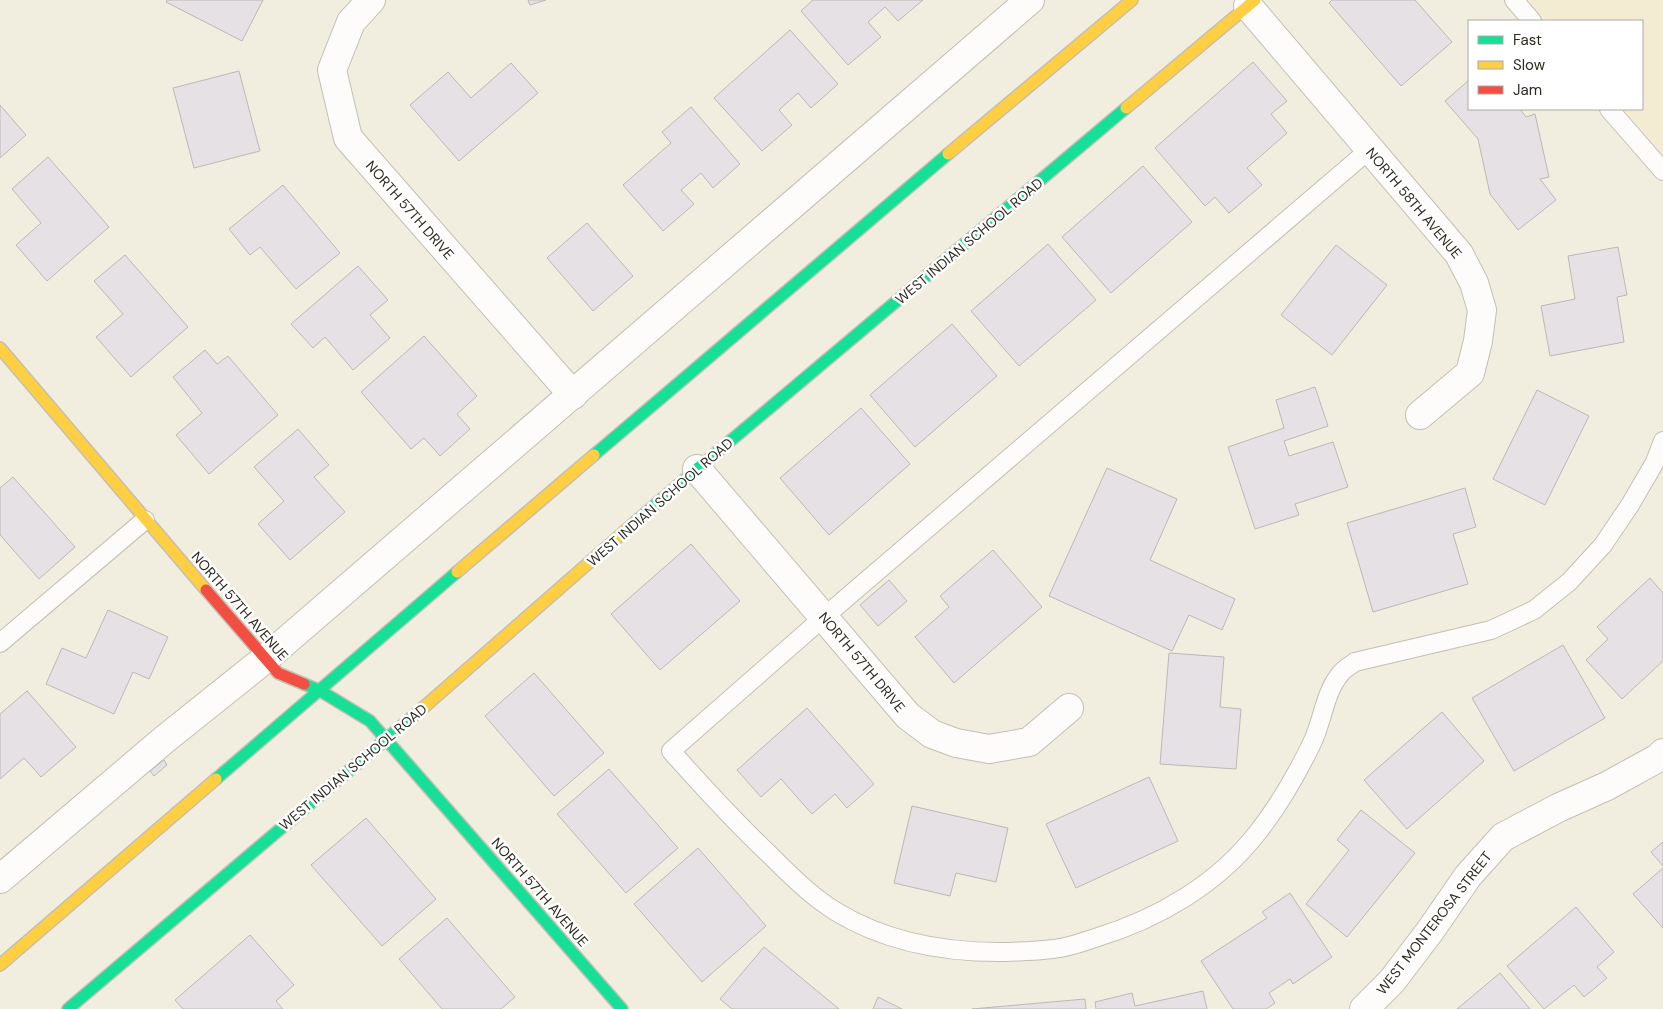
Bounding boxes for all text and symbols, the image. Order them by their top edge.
legend [1468,20,1643,110]
text: Fast [1513,30,1542,50]
text: Slow [1513,55,1546,75]
text: Jam [1513,80,1542,100]
street label: NORTH 58TH AVENUE [1362,144,1466,262]
street label: NORTH 57TH DRIVE [362,157,458,263]
street label: WEST INDIAN SCHOOL ROAD [891,174,1047,308]
street label: WEST INDIAN SCHOOL ROAD [583,434,737,570]
street label: NORTH 57TH AVENUE [188,548,292,664]
street label: NORTH 57TH DRIVE [815,608,909,716]
street label: WEST INDIAN SCHOOL ROAD [275,700,431,834]
street label: NORTH 57TH AVENUE [488,834,592,950]
street label: WEST MONTEROSA STREET [1372,848,1496,998]

